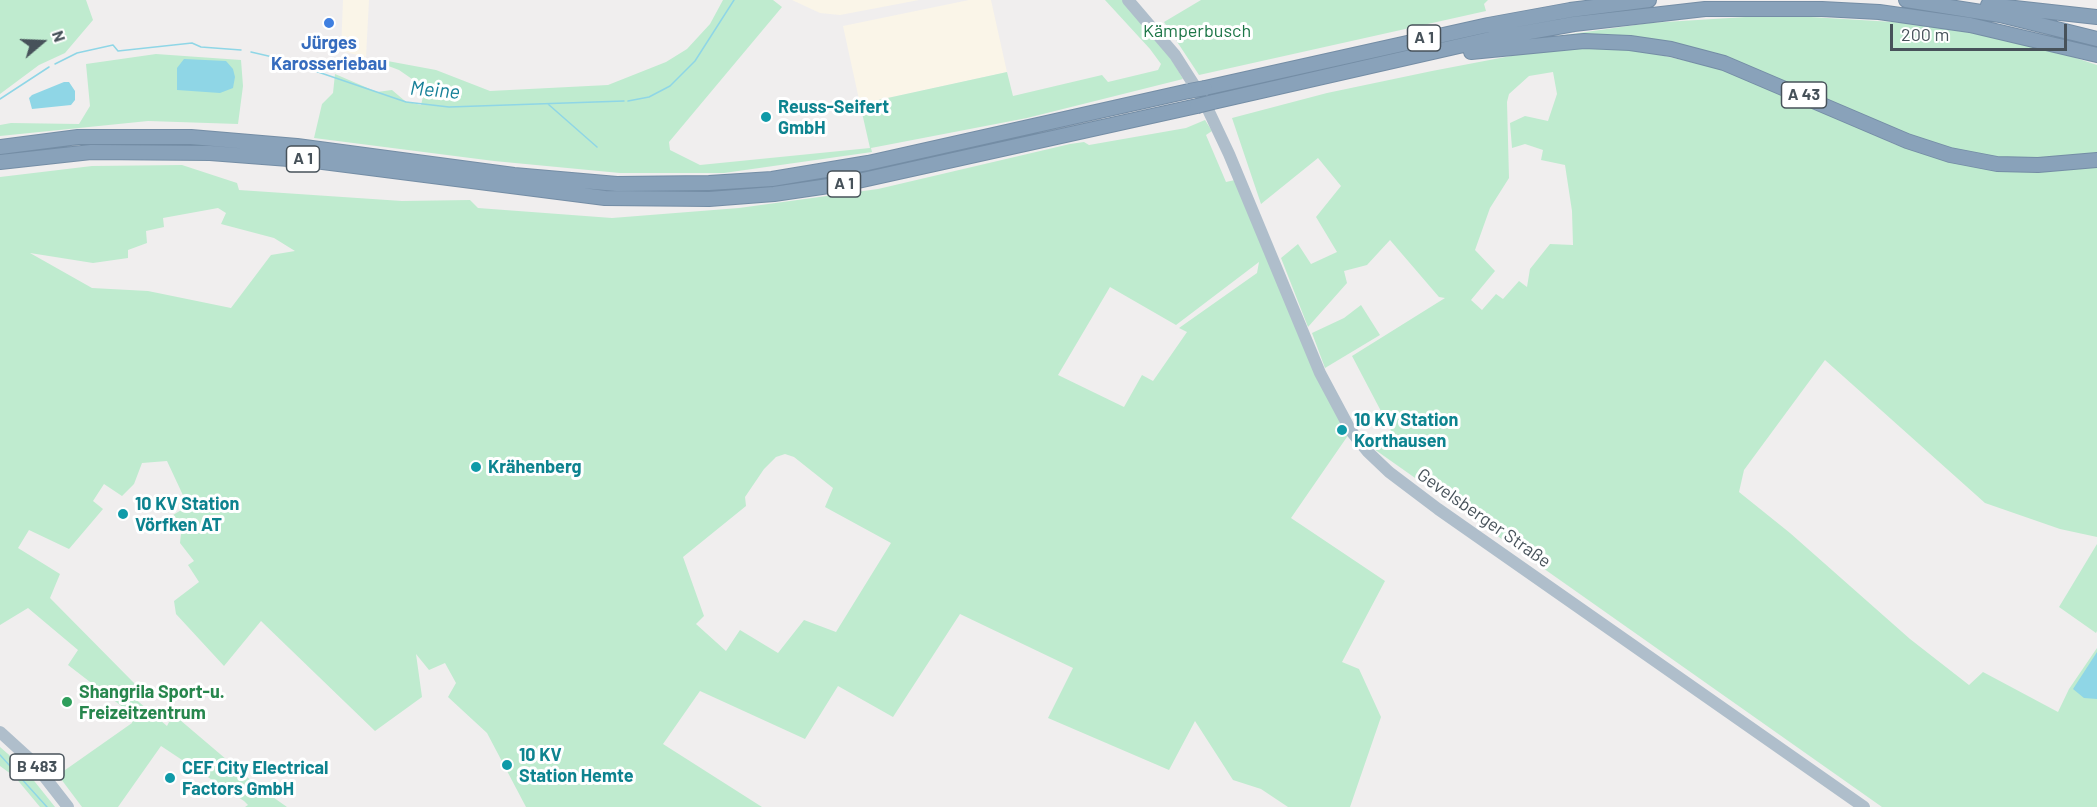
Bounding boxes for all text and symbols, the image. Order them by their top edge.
north arrow [12,12,72,72]
scale bar [1893,12,2070,50]
marker: Jürges Karosseriebau [322,16,336,30]
park label: Kämperbusch [1143,20,1251,42]
text: 200 m [1901,23,1949,45]
road number: A 1 [1408,25,1440,51]
text: N [49,28,70,44]
place label: Jürges Karosseriebau [271,32,387,74]
water label: Meine [409,76,461,104]
road number: A 43 [1782,82,1826,108]
place label: Reuss-Seifert GmbH [778,96,889,138]
marker: Reuss-Seifert GmbH [759,110,773,124]
road number: A 1 [286,146,320,172]
road number: A 1 [828,171,860,197]
place label: 10 KV Station Korthausen [1354,409,1458,452]
marker: 10 KV Station Korthausen [1335,423,1349,437]
place label: Krähenberg [488,456,581,478]
marker: Krähenberg [469,460,483,474]
street label: Gevelsberger Straße [1413,464,1555,572]
place label: 10 KV Station Vörfken AT [135,493,239,536]
marker: 10 KV Station Vörfken AT [116,507,130,521]
place label: Shangrila Sport-u. Freizeitzentrum [79,681,225,724]
marker: Shangrila Sport-u. Freizeitzentrum [60,695,74,709]
place label: 10 KV Station Hemte [519,744,633,786]
road number: B 483 [10,754,64,780]
place label: CEF City Electrical Factors GmbH [182,757,328,800]
marker: 10 KV Station Hemte [500,758,514,772]
marker: CEF City Electrical Factors GmbH [163,771,177,785]

